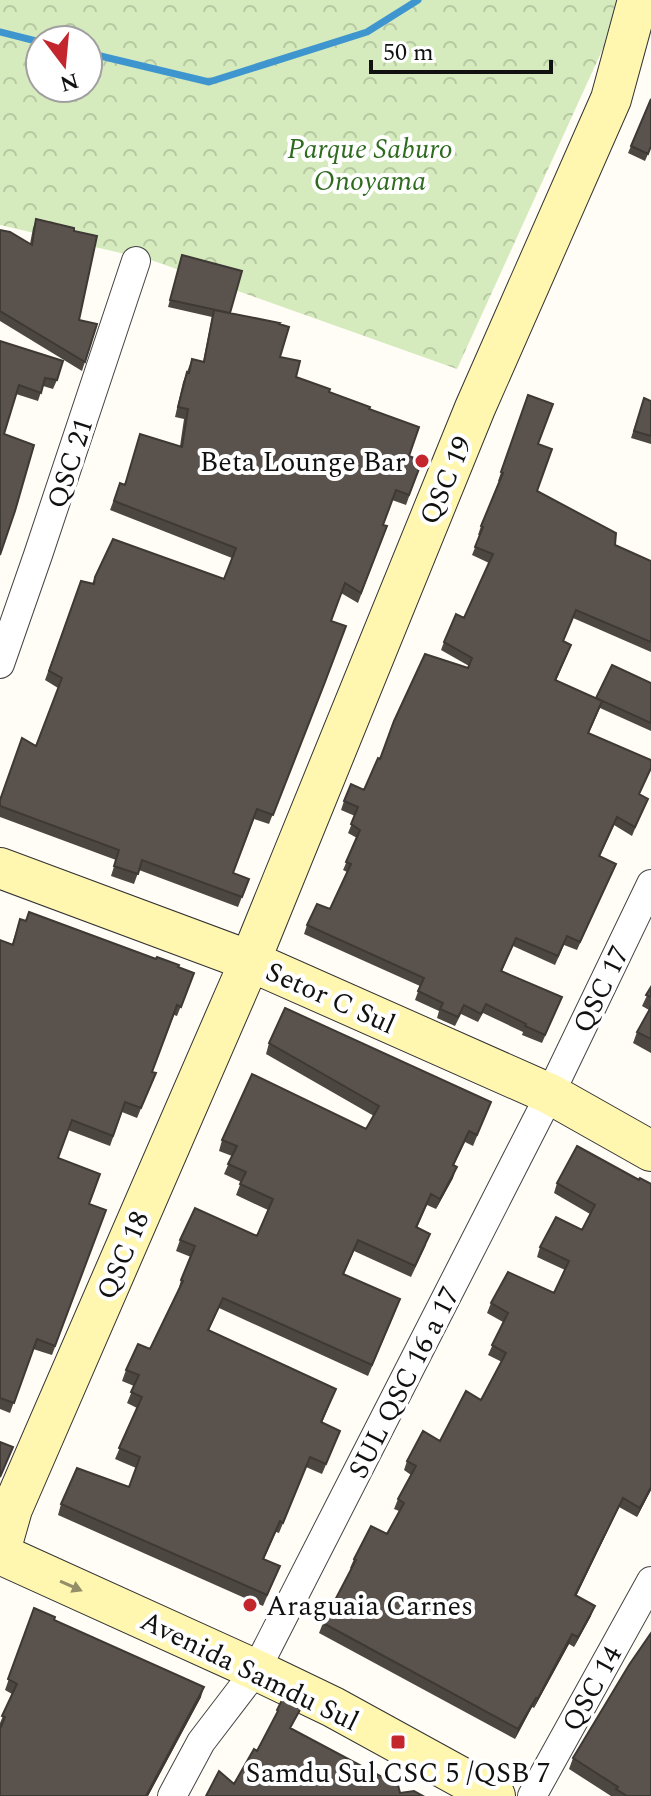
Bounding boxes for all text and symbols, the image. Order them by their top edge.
north arrow [24,24,104,104]
scale bar [371,24,551,74]
text: 50 m [383,35,434,71]
text: N [56,63,82,100]
park label: Parque Saburo Onoyama [287,128,453,203]
street label: QSC 21 [36,413,105,514]
street label: QSC 19 [408,429,484,532]
place label: Beta Lounge Bar [200,441,406,484]
marker: Beta Lounge Bar [413,452,431,470]
street label: QSC 17 [562,939,641,1041]
street label: Setor C Sul [258,951,402,1046]
street label: QSC 18 [85,1204,161,1307]
street label: SUL QSC 16 a 17 [337,1279,471,1486]
one-way arrow [59,1579,83,1593]
place label: Araguaia Carnes [266,1585,473,1628]
marker: Araguaia Carnes [241,1596,259,1614]
street label: Avenida Samdu Sul [133,1600,366,1743]
street label: QSC 14 [551,1638,634,1740]
marker: Samdu Sul CSC 5 /QSB 7 [389,1733,407,1751]
place label: Samdu Sul CSC 5 /QSB 7 [246,1752,550,1795]

